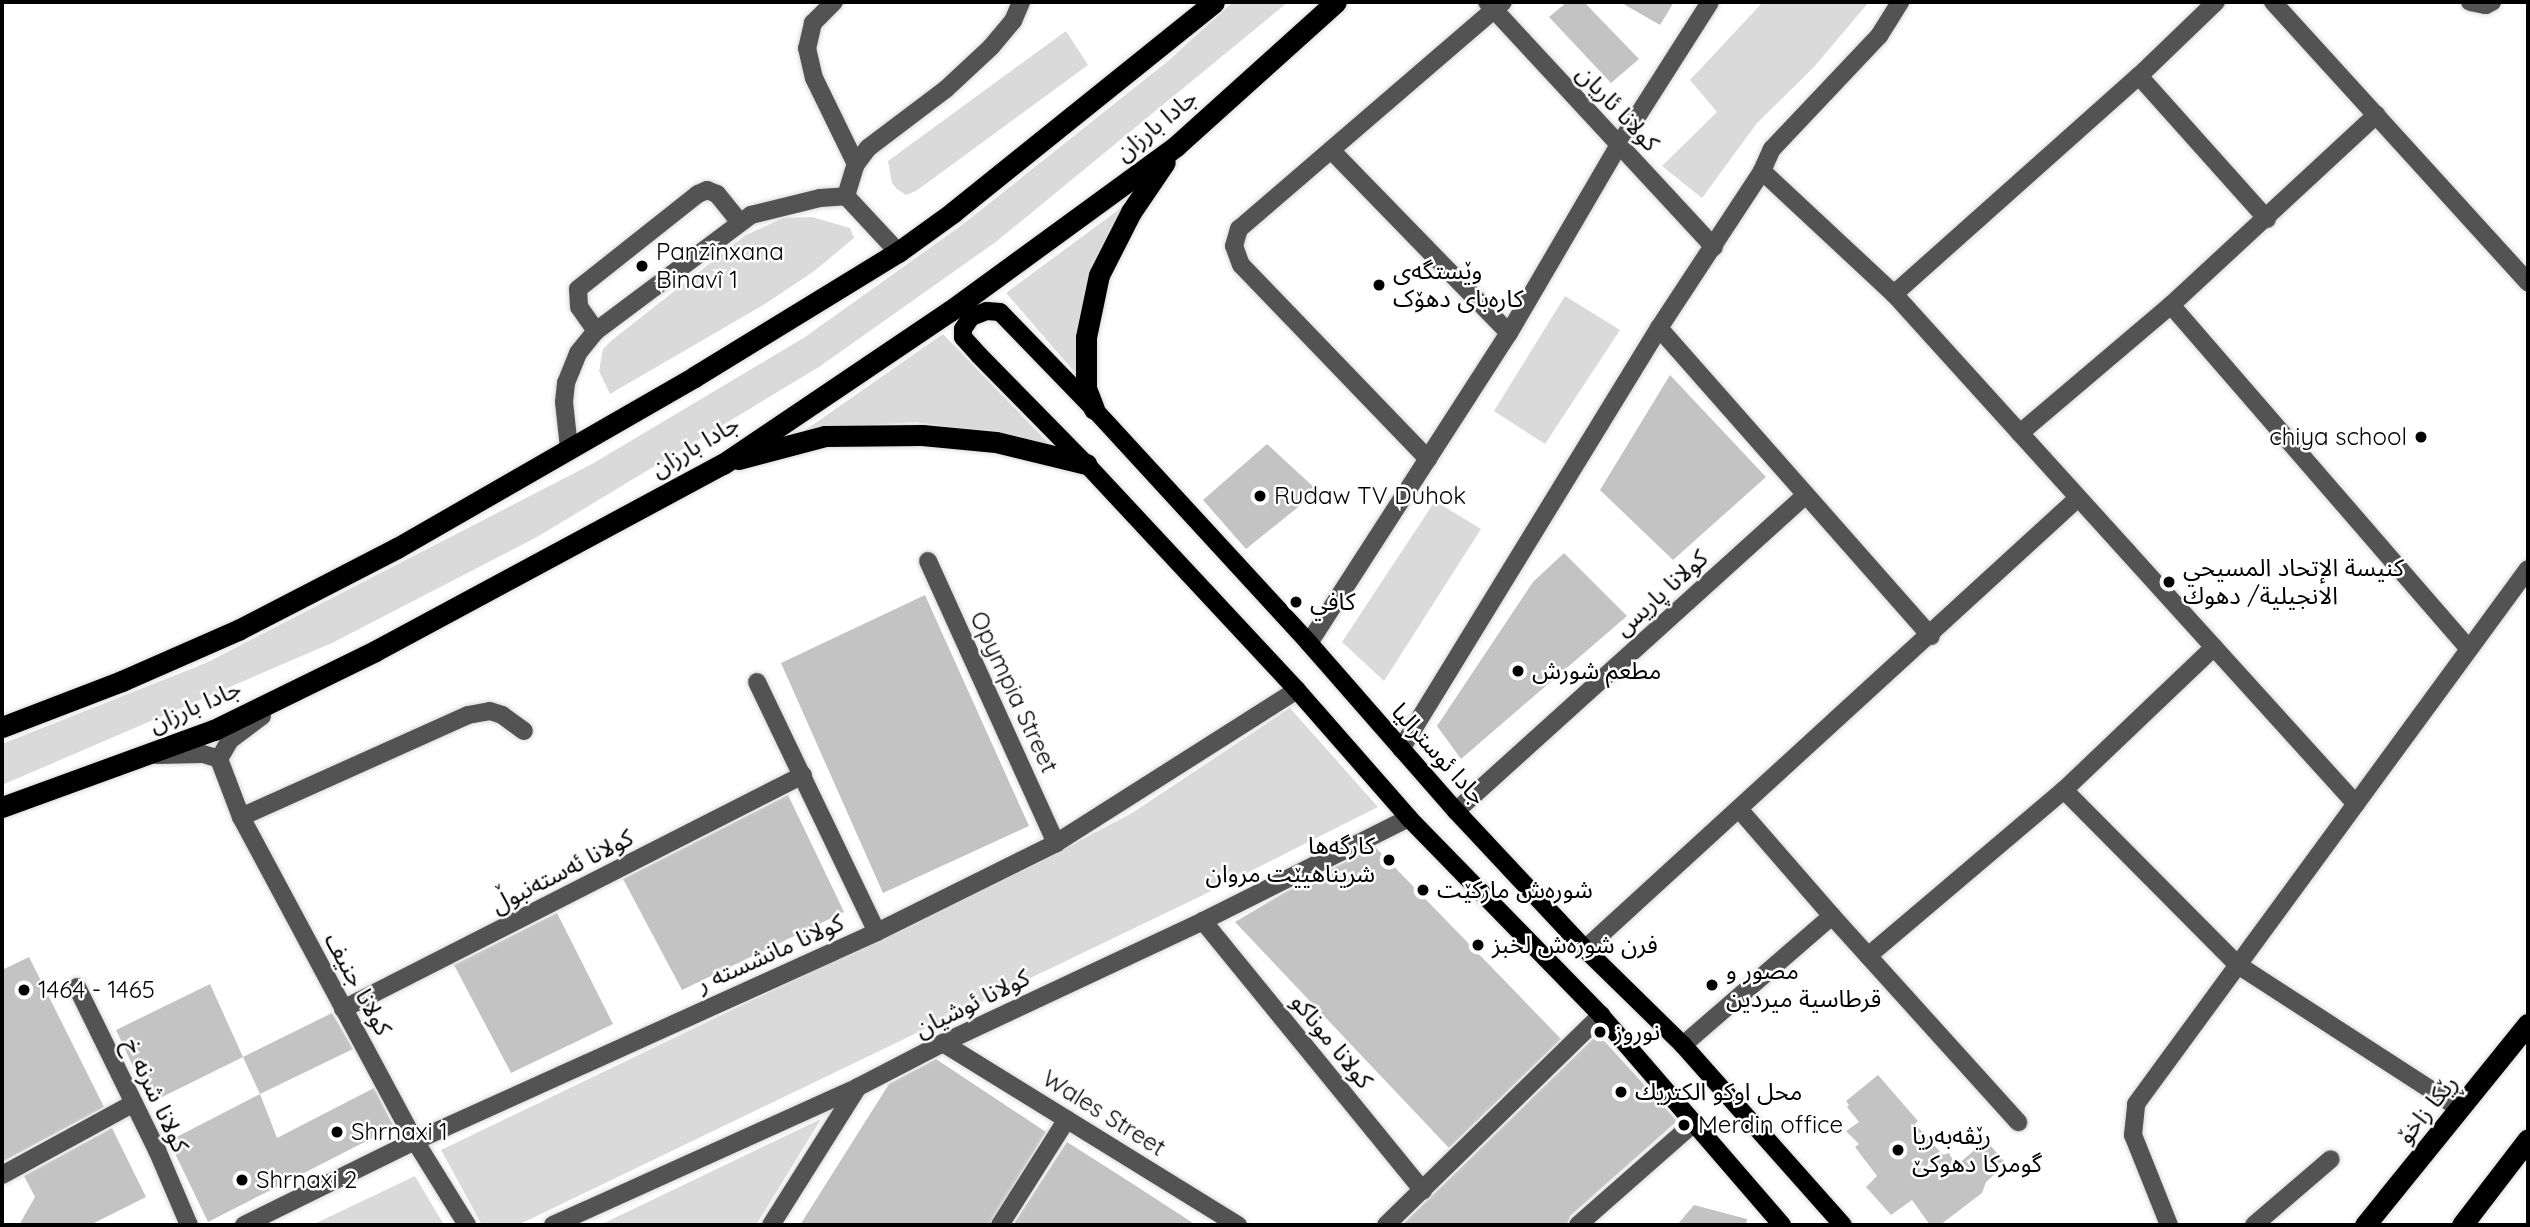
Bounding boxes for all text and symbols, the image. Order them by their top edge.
street label: كولانا ئاريان [1571,59,1665,157]
street label: جادا بارزان [1109,83,1203,167]
place label: Panzînxana Binavî 1 [656,238,784,294]
place label: وێستگەی کارەبای دهۆک [1393,257,1523,313]
marker: Panzînxana Binavî 1 [634,258,650,274]
marker: وێستگەی کارەبای دهۆک [1371,277,1387,293]
street label: جادا بارزان [646,409,744,483]
place label: chiya school [2269,423,2407,451]
marker: chiya school [2413,429,2429,445]
place label: Rudaw TV Duhok [1274,482,1466,510]
marker: Rudaw TV Duhok [1252,488,1268,504]
street label: كولانا پاریس [1609,544,1713,642]
place label: كنيسة الإتحاد المسيحي الانجيلية/ دهوك [2183,554,2404,610]
marker: كنيسة الإتحاد المسيحي الانجيلية/ دهوك [2161,574,2177,590]
place label: كافي [1310,588,1355,616]
marker: كافي [1288,594,1304,610]
street label: Opympia Street [964,607,1064,777]
place label: مطعم شورش [1532,657,1661,685]
marker: مطعم شورش [1510,663,1526,679]
street label: جادا بارزان [145,674,245,738]
street label: جادا ئوسترالیا [1386,697,1492,811]
street label: كولانا ئەستەنبوڵ [486,823,638,919]
place label: كارگه‌ها شريناهيێت مروان [1206,832,1375,888]
marker: كارگه‌ها شريناهيێت مروان [1381,852,1397,868]
place label: شوره‌ش ماركێت [1437,876,1593,904]
marker: شوره‌ش ماركێت [1415,882,1431,898]
street label: كولانا مانشسته ر [692,908,848,998]
street label: كولانا جنيف [318,928,398,1040]
place label: فرن شوره‌ش لخبز [1492,931,1658,959]
marker: فرن شوره‌ش لخبز [1470,937,1486,953]
place label: مصور و قرطاسية ميردين [1726,957,1881,1013]
street label: كولانا ئوشيان [910,963,1034,1043]
place label: 1464 - 1465 [38,976,155,1004]
marker: مصور و قرطاسية ميردين [1704,977,1720,993]
marker: 1464 - 1465 [16,982,32,998]
street label: كولانا موناكو [1285,988,1379,1094]
place label: نوروز [1614,1018,1660,1046]
marker: نوروز [1592,1024,1608,1040]
street label: كولانا شرنه خ [117,1033,195,1157]
street label: Wales Street [1037,1064,1171,1162]
street label: ڕێکا زاخۆ [2391,1069,2463,1149]
place label: محل اوكو الكتريك [1635,1078,1802,1106]
marker: محل اوكو الكتريك [1613,1084,1629,1100]
place label: Merdin office [1698,1111,1843,1139]
marker: Merdin office [1676,1117,1692,1133]
place label: Shrnaxi 1 [351,1118,448,1146]
place label: رێڤه‌به‌ریا گومركا دهوكێ [1912,1122,2042,1178]
marker: Shrnaxi 1 [329,1124,345,1140]
marker: رێڤه‌به‌ریا گومركا دهوكێ [1890,1142,1906,1158]
place label: Shrnaxi 2 [256,1166,357,1194]
marker: Shrnaxi 2 [234,1172,250,1188]

